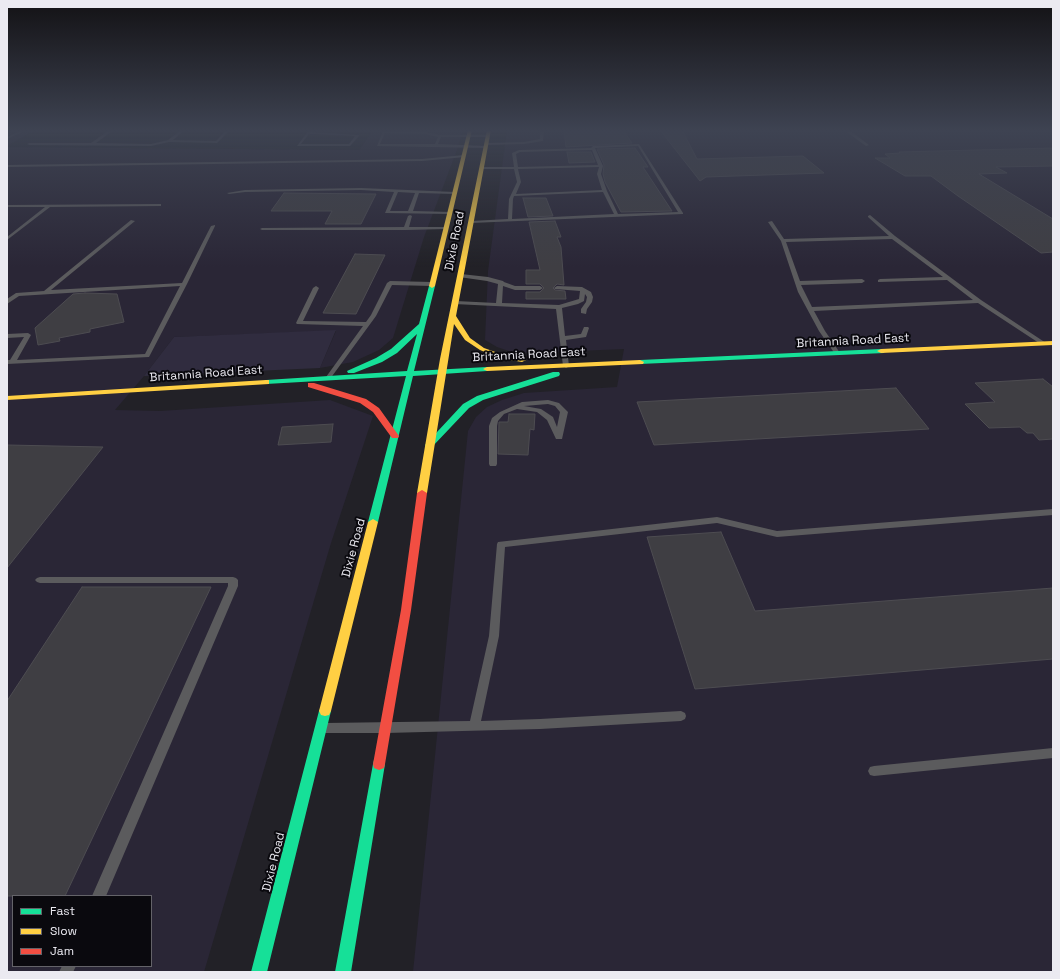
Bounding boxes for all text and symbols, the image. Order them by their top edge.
street label: Dixie Road [442,210,468,272]
street label: Britannia Road East [796,331,910,351]
street label: Britannia Road East [472,345,586,365]
street label: Britannia Road East [149,363,263,385]
street label: Dixie Road [339,517,369,579]
street label: Dixie Road [260,831,288,893]
legend [12,895,152,967]
text: Fast [50,903,75,919]
text: Slow [50,923,77,939]
text: Jam [50,943,74,959]

